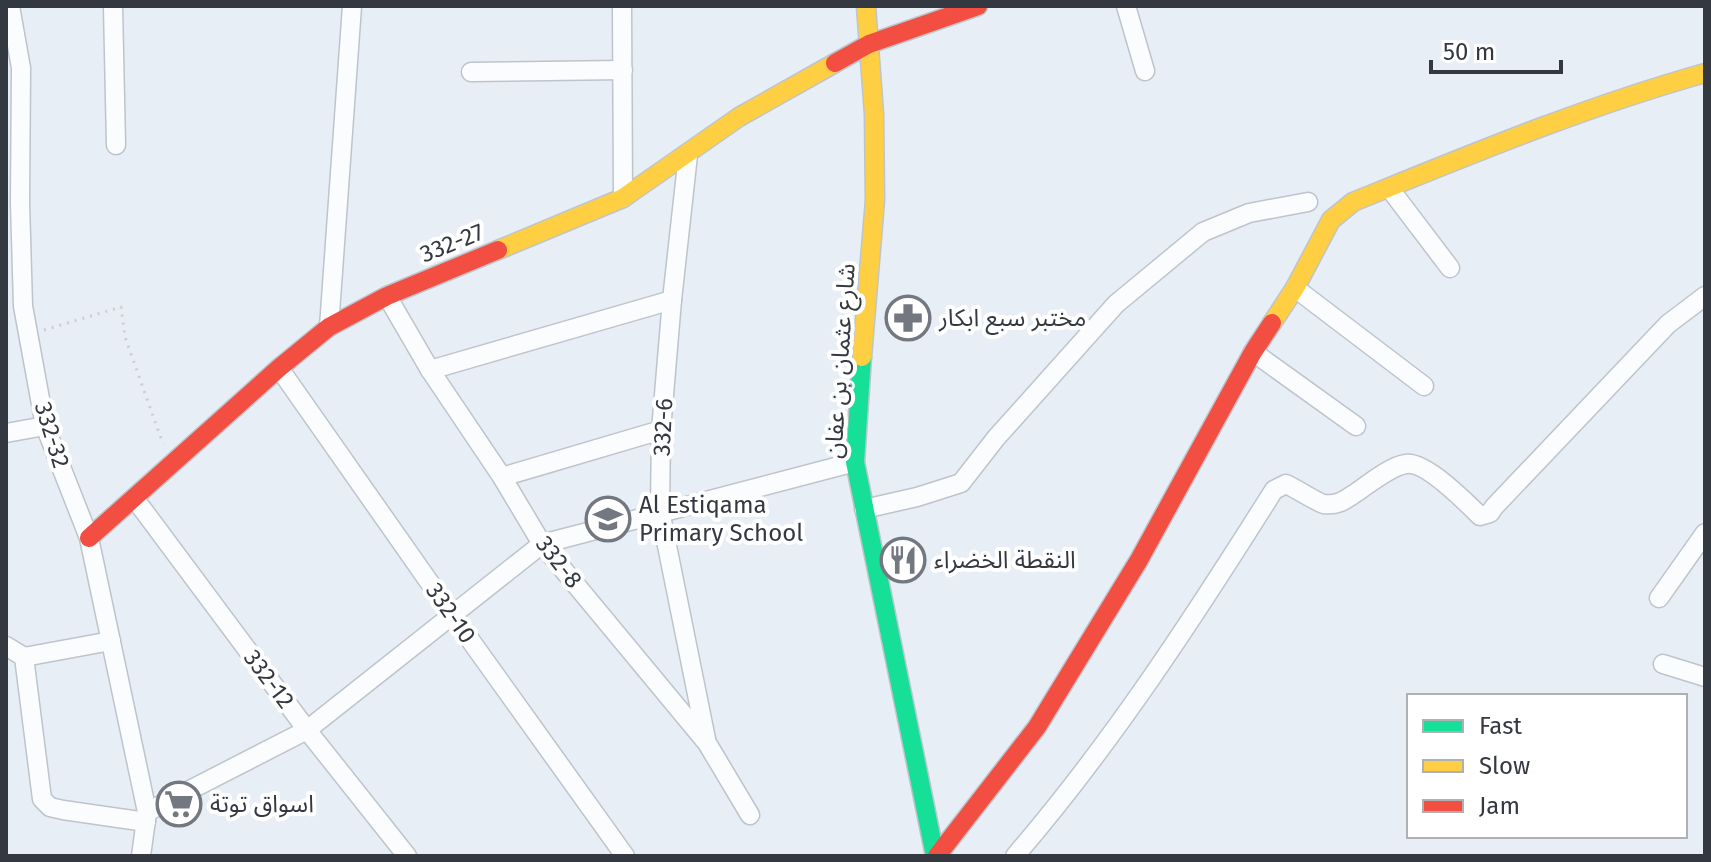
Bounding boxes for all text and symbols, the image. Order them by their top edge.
scale bar [1431,24,1561,74]
text: 50 m [1443,38,1495,66]
street label: 332-27 [416,218,488,268]
street label: شارع عثمان بن عفان [819,262,864,460]
pharmacy icon: مختبر سبع ابكار [884,294,932,342]
place label: مختبر سبع ابكار [938,304,1086,335]
street label: 332-6 [647,397,679,457]
street label: 332-32 [29,399,75,471]
place label: Al Estiqama Primary School [639,491,803,547]
school or university icon: Al Estiqama Primary School [584,495,632,543]
street label: 332-8 [530,530,588,594]
restaurant icon: النقطة الخضراء [879,536,927,584]
place label: النقطة الخضراء [934,546,1076,574]
street label: 332-10 [420,577,482,649]
street label: 332-12 [238,644,300,714]
legend [1407,694,1687,838]
text: Fast [1479,712,1522,740]
text: Slow [1479,752,1530,780]
supermarket icon: اسواق توتة [155,780,203,828]
place label: اسواق توتة [210,790,314,818]
text: Jam [1479,792,1520,820]

